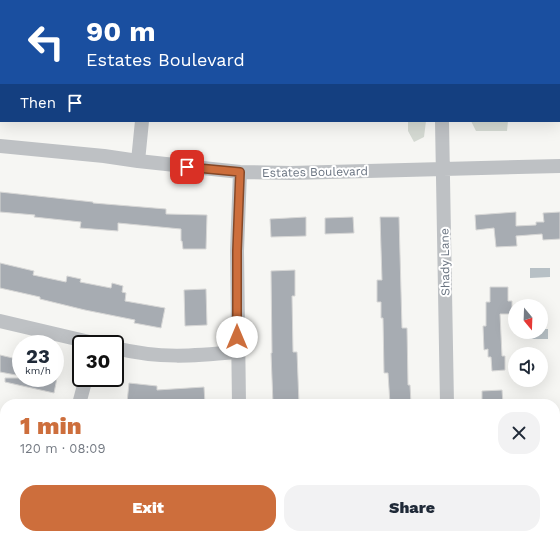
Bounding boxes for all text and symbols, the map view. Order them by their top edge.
text: 90 m [86,15,156,48]
icon: left [20,16,72,68]
text: Estates Boulevard [86,49,245,70]
icon: arrive [64,92,86,114]
text: Then [20,94,56,112]
pin [170,150,204,184]
icon: arrive [176,156,198,178]
street label: Estates Boulevard [262,164,368,180]
street label: Shady Lane [437,228,453,296]
north arrow [508,299,548,339]
map controls [508,299,548,387]
position arrow [216,316,258,358]
speed limit sign: 30 [72,335,124,387]
text: 23 [26,344,50,368]
button: sound [508,347,548,387]
text: km/h [25,365,51,376]
text: 1 min [20,412,82,440]
button: close [498,412,540,454]
text: 120 m · 08:09 [20,441,105,456]
button: Exit [20,485,276,531]
button: Share [284,485,540,531]

